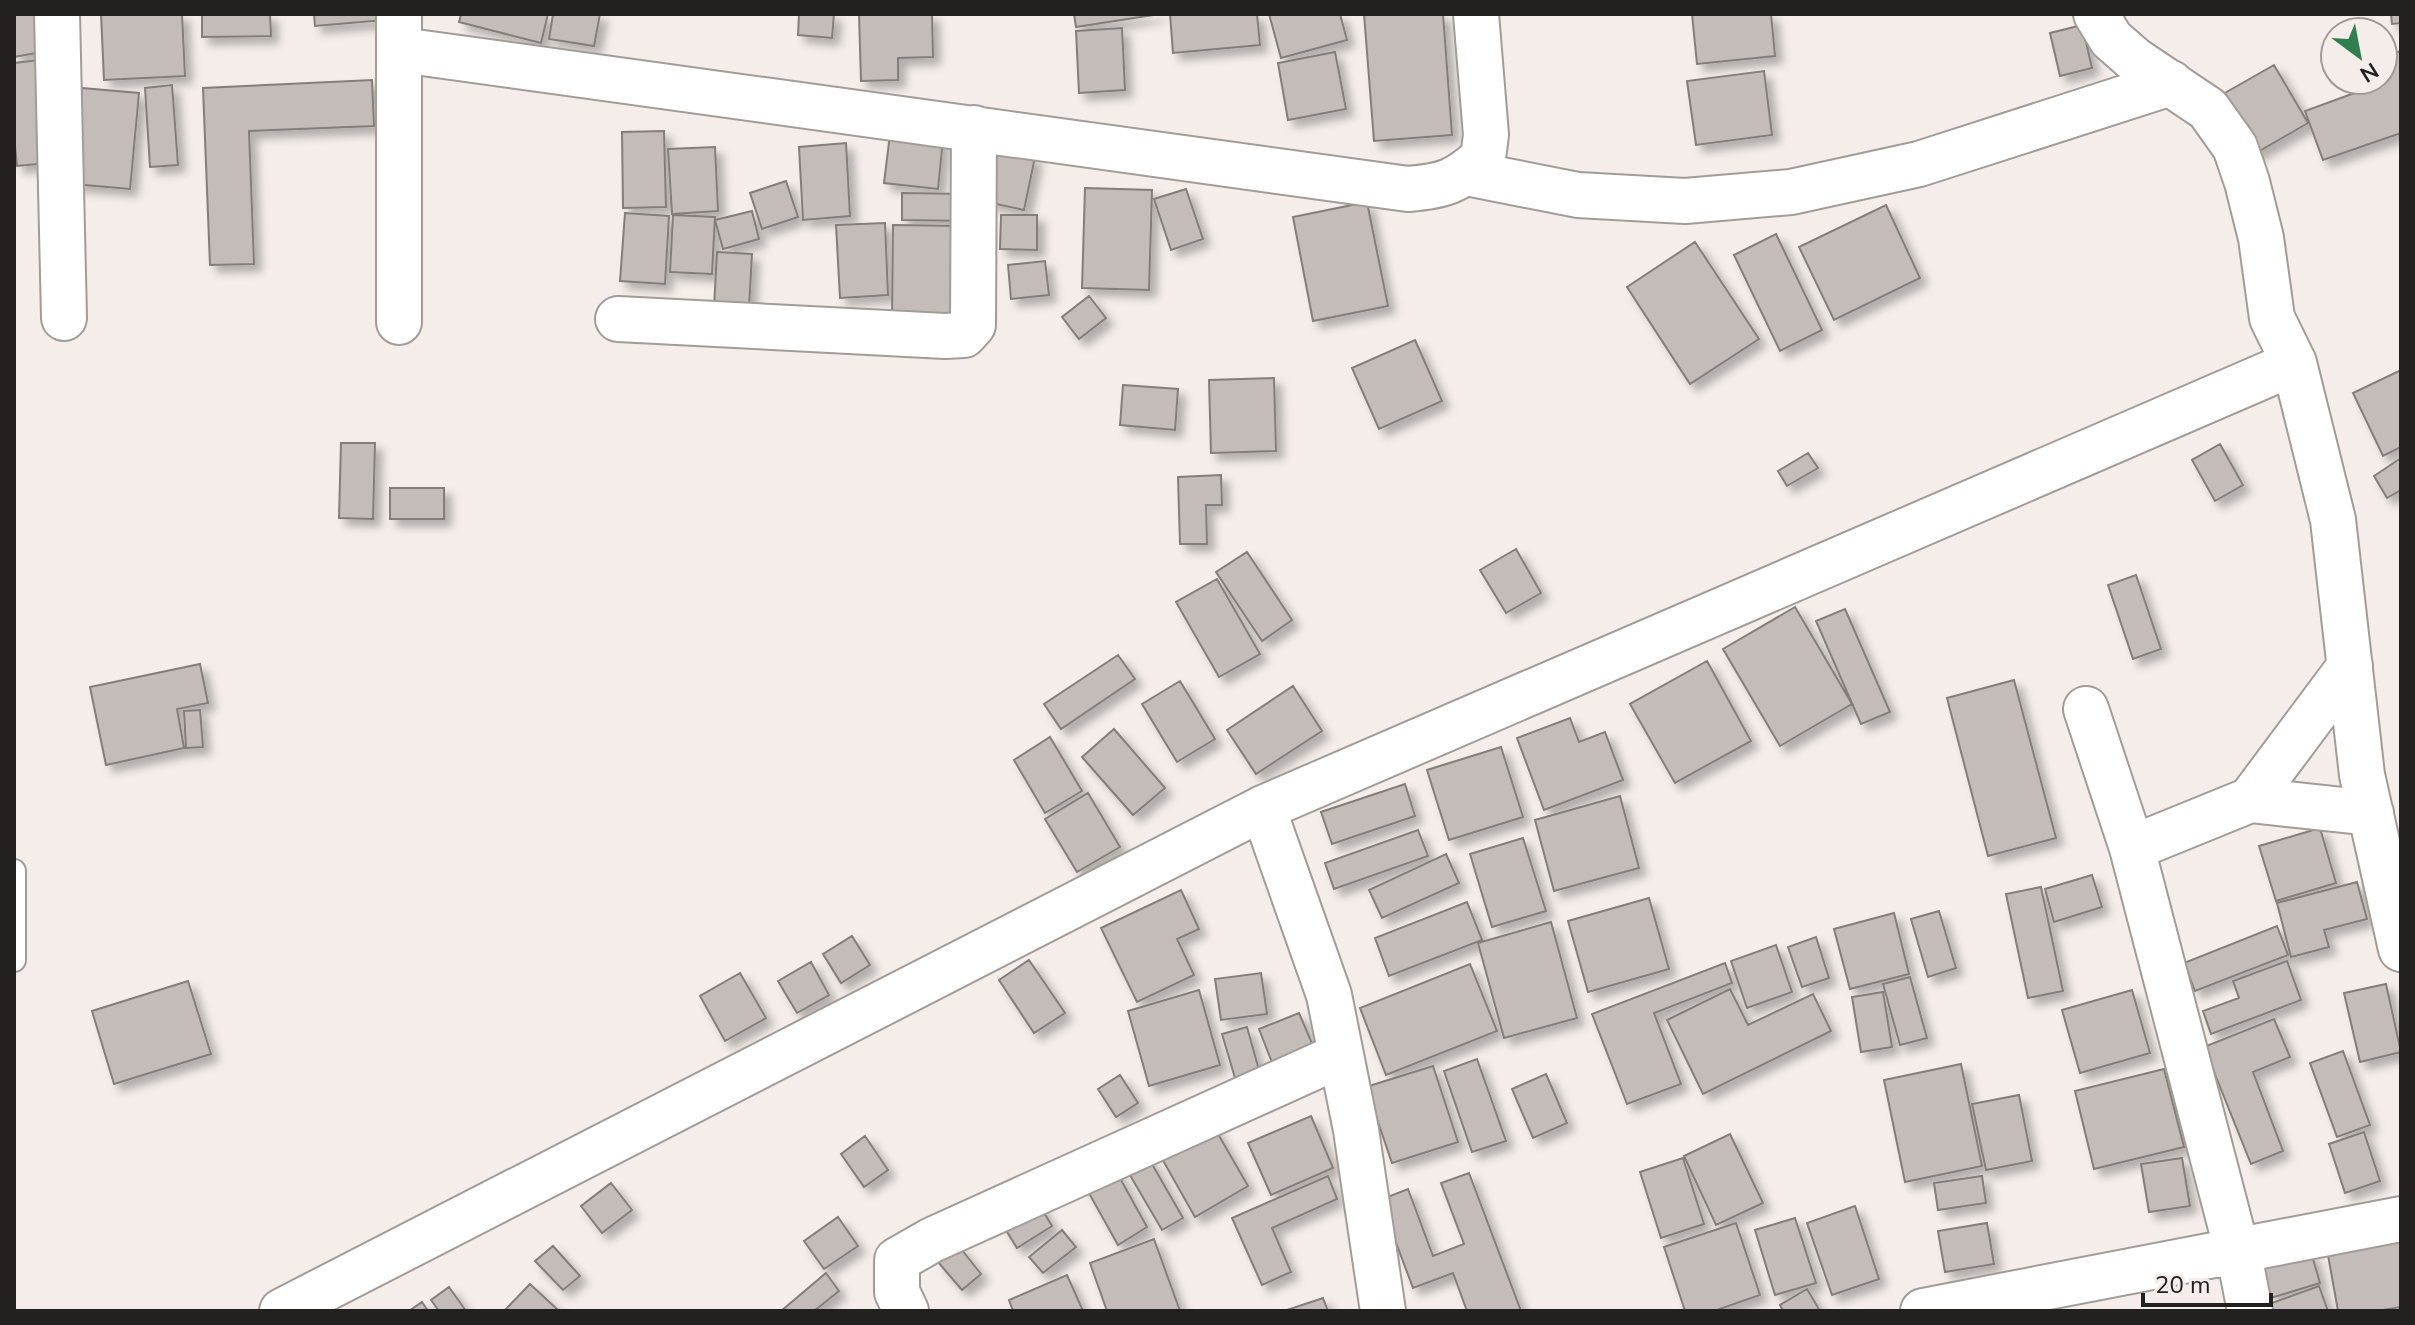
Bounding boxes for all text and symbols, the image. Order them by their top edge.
north arrow [2319,16,2399,96]
text: N [2354,55,2384,89]
scale bar [2143,1257,2271,1307]
text: 20 m [2155,1269,2211,1301]

